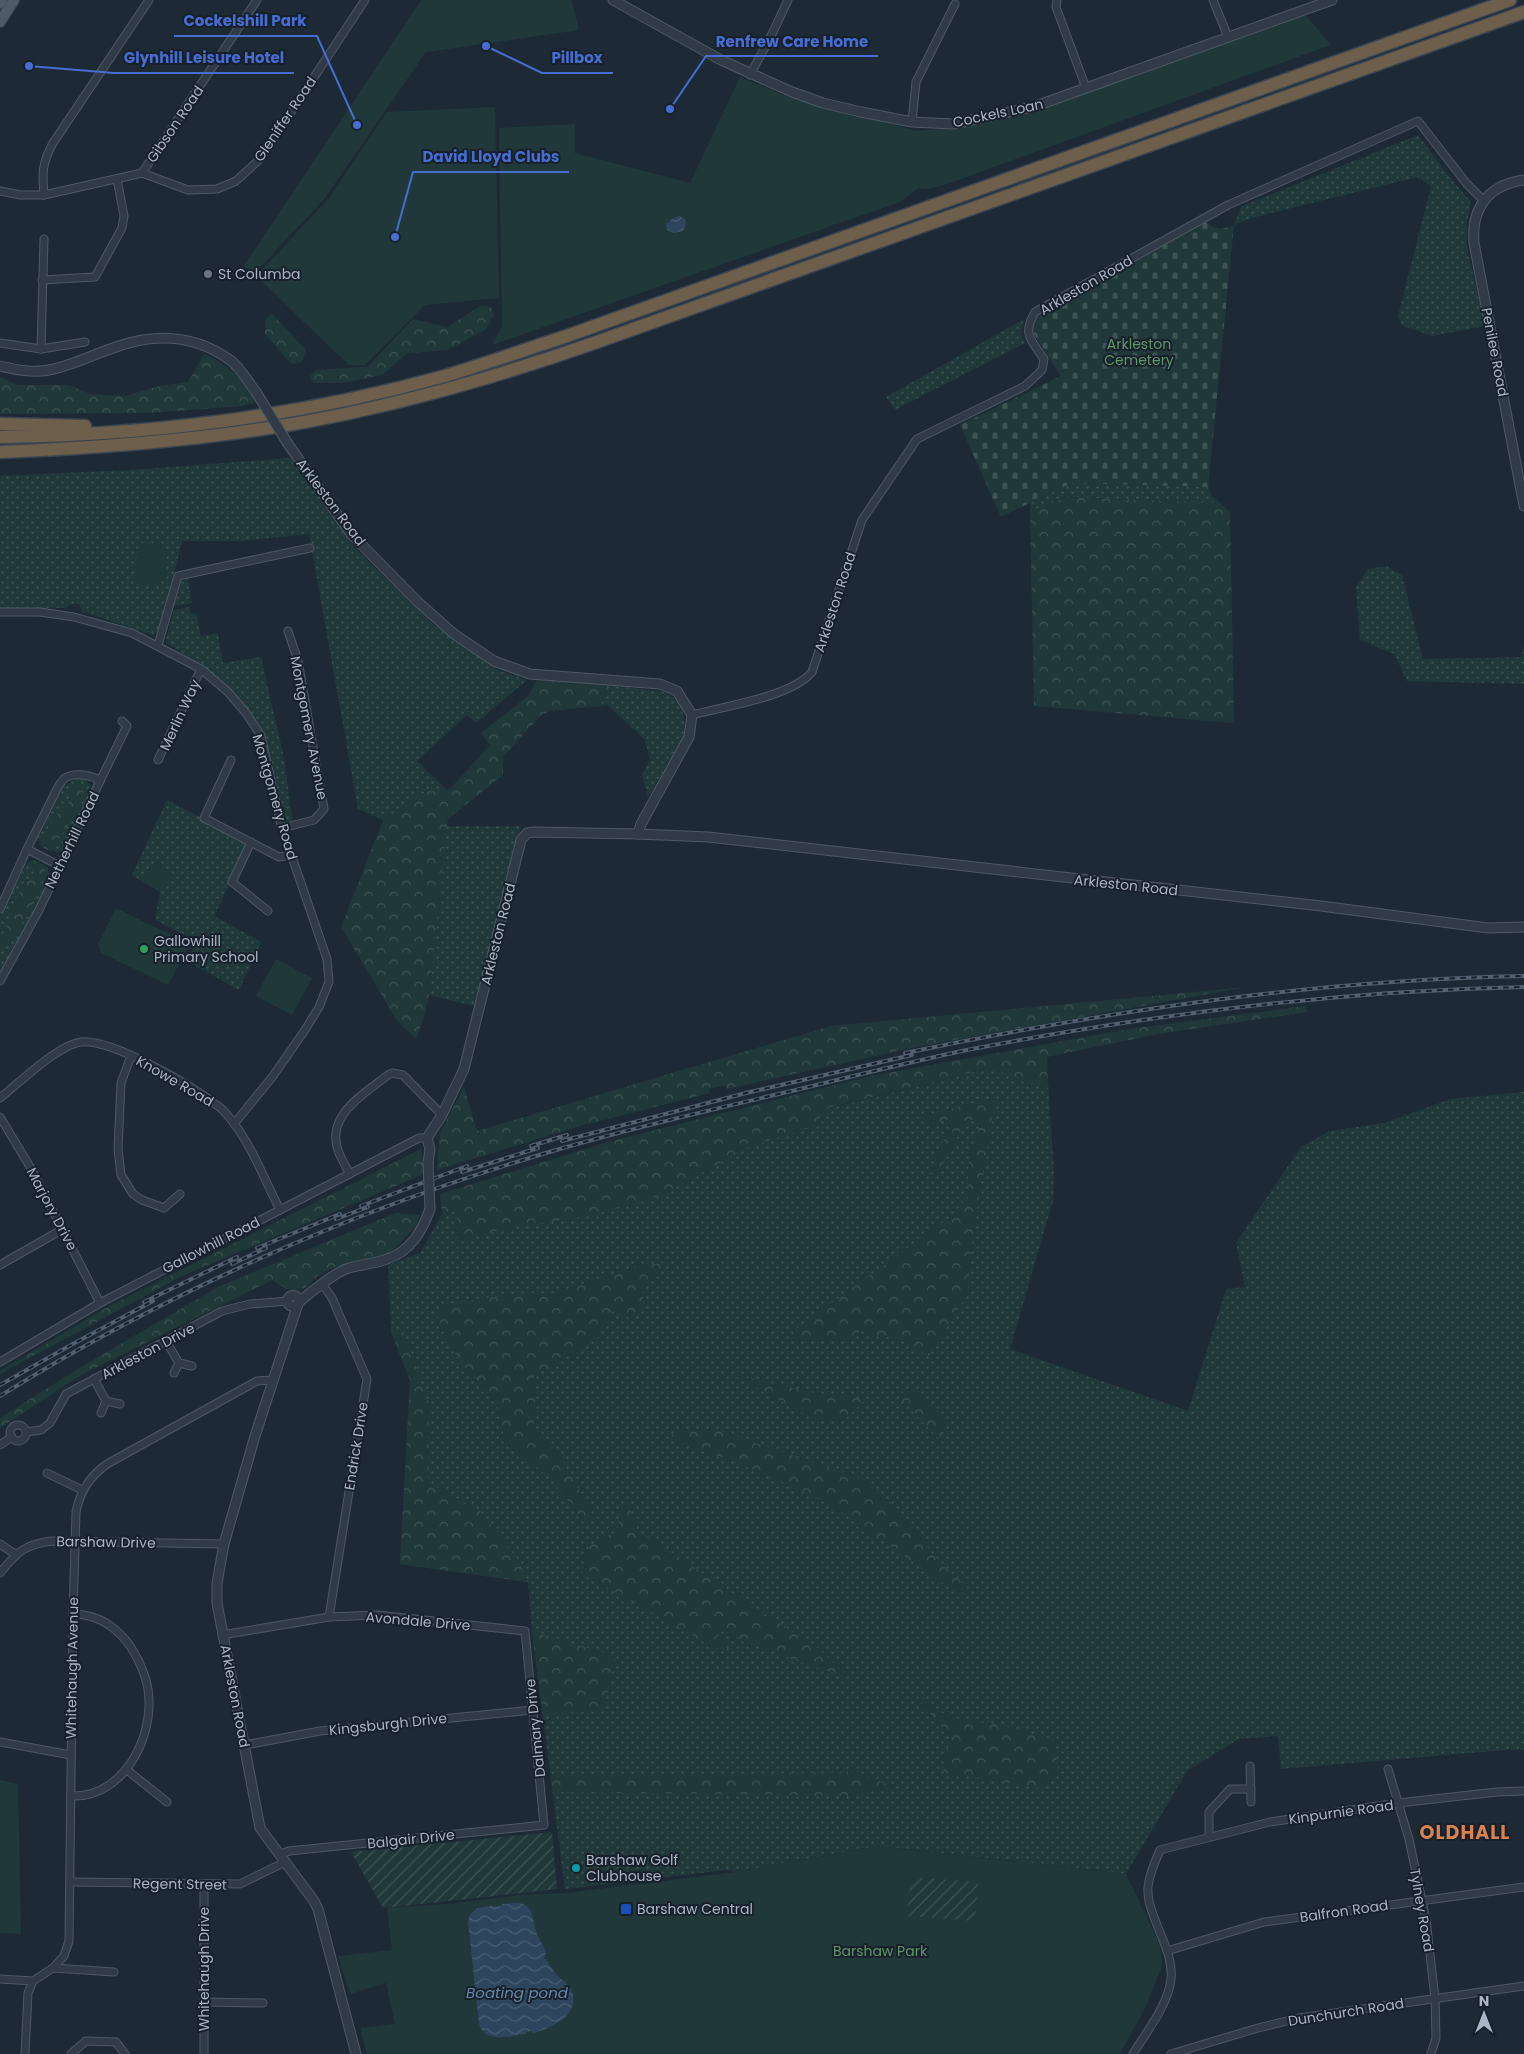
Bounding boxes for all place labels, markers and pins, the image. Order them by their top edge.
callout: Cockelshill Park [174,6,317,36]
callout: Renfrew Care Home [706,26,878,56]
callout: Glynhill Leisure Hotel [114,43,294,73]
callout: Pillbox [542,43,613,73]
callout: David Lloyd Clubs [413,142,569,172]
place label: St Columba [218,264,301,284]
marker: St Columba [202,268,214,280]
place label: Gallowhill Primary School [154,931,259,967]
marker: Gallowhill Primary School [138,943,150,955]
place label: Barshaw Golf Clubhouse [586,1850,679,1886]
marker: Barshaw Golf Clubhouse [570,1862,582,1874]
place label: Barshaw Central [637,1899,753,1919]
marker: Barshaw Central [619,1902,633,1916]

